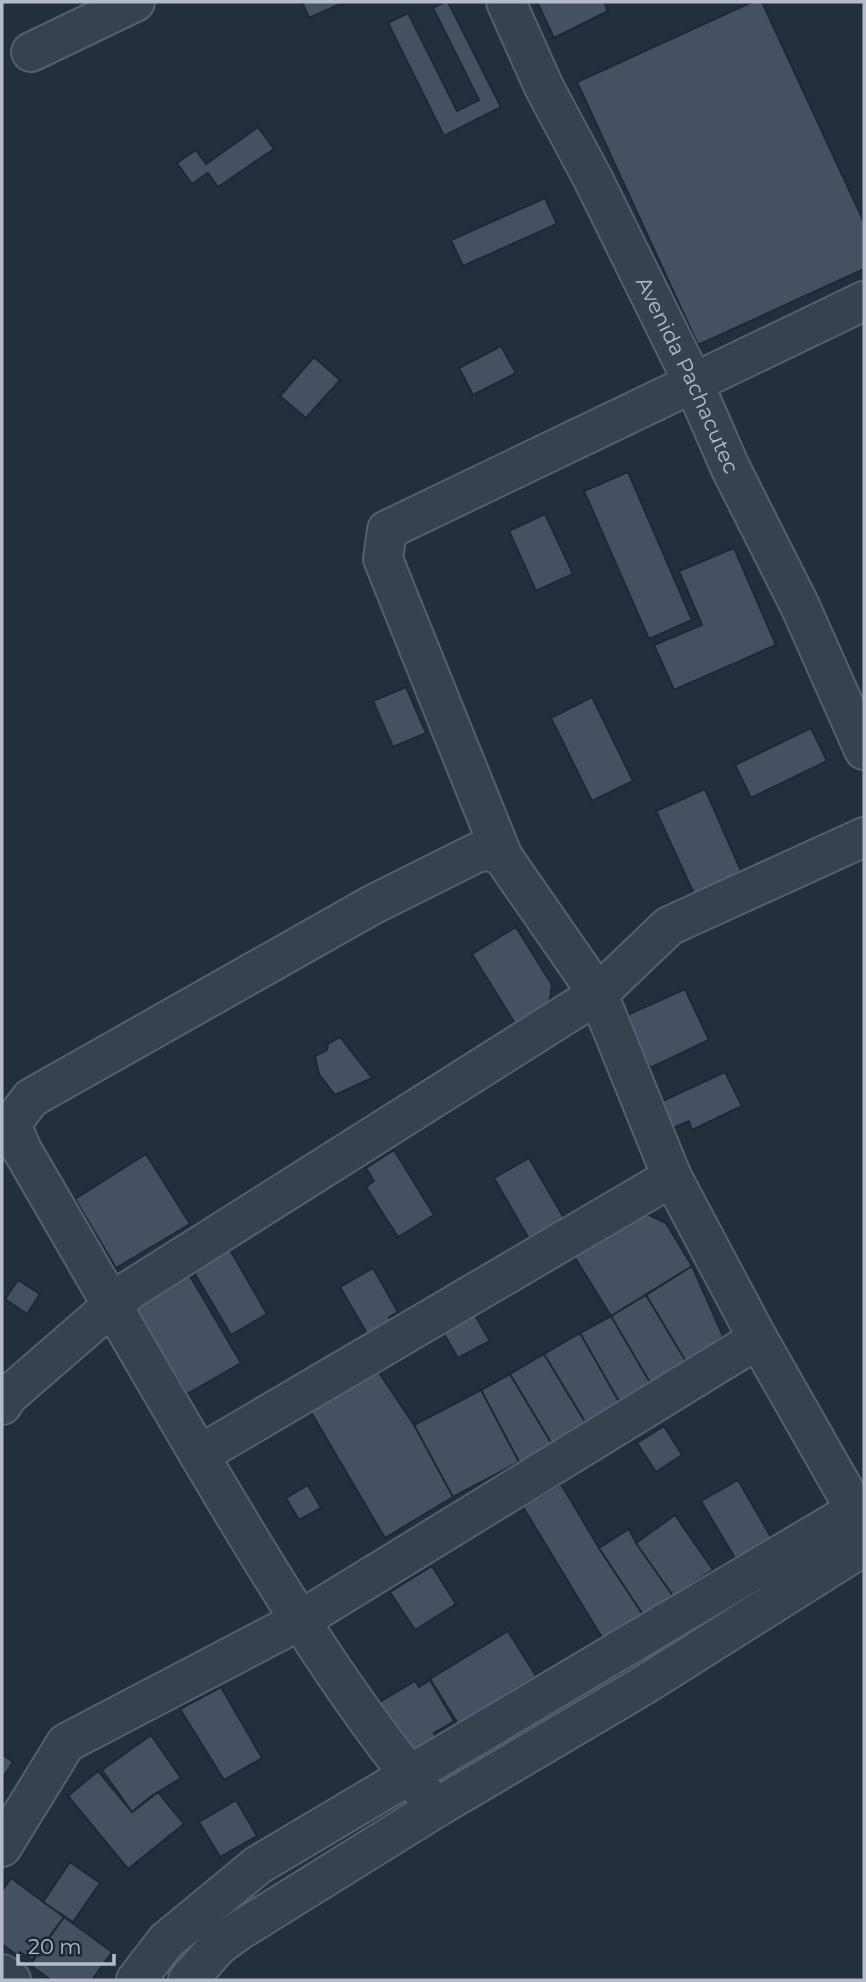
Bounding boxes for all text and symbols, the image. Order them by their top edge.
street label: Avenida Pachacutec [631,272,744,477]
scale bar [18,1923,114,1967]
text: 20 m [28,1934,82,1959]

